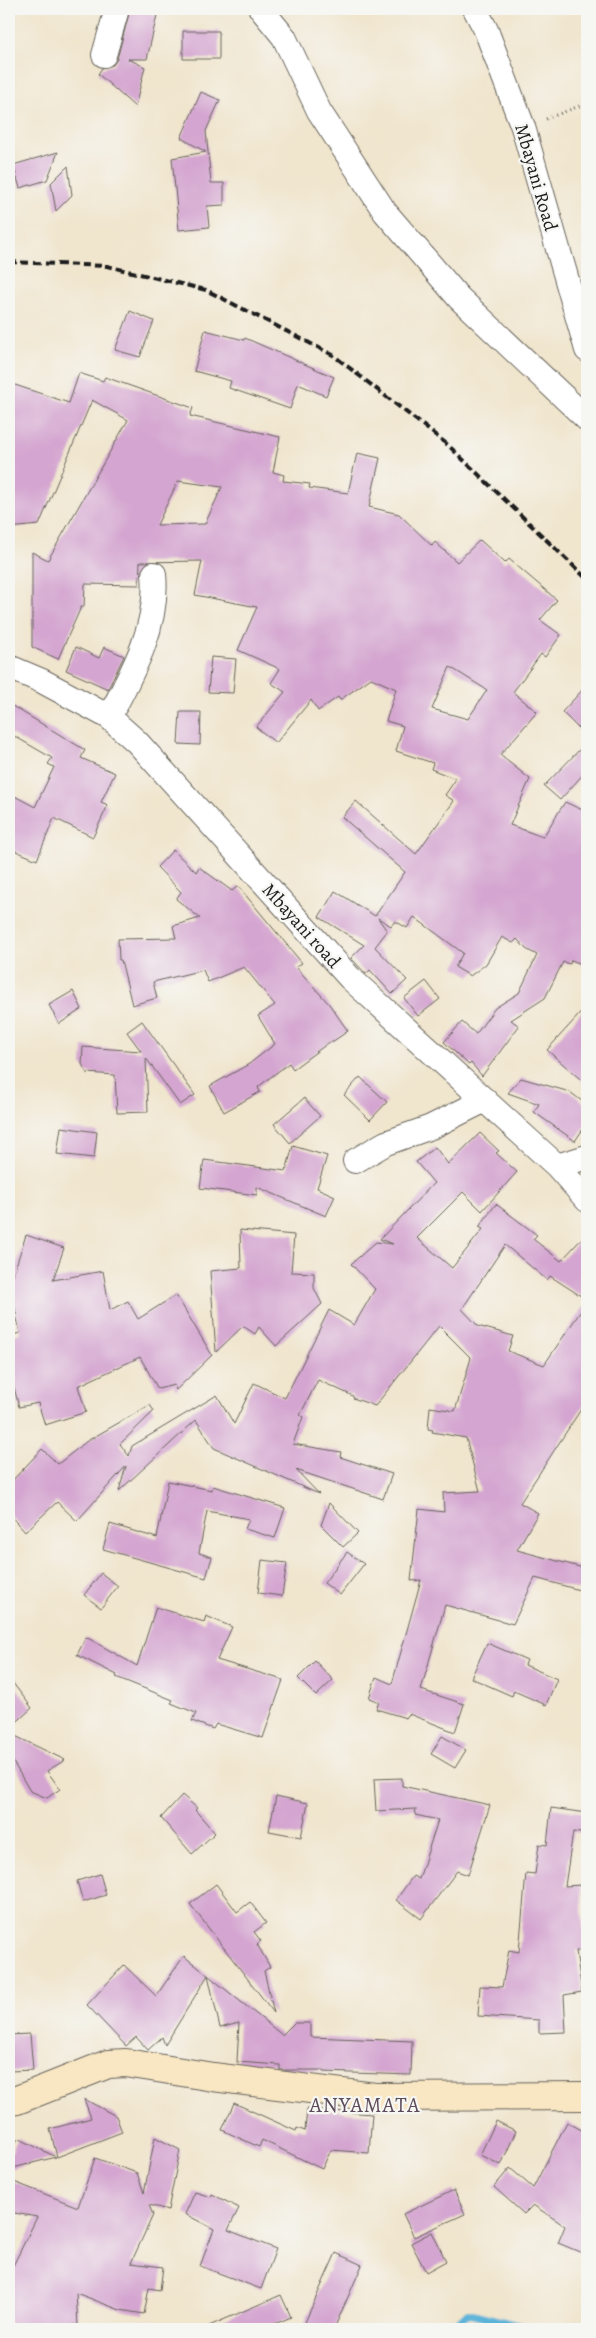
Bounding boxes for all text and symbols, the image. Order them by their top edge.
street label: Mbayani Road [508,121,564,235]
street label: Mbayani road [256,877,347,974]
district label: ANYAMATA [309,2091,420,2119]

